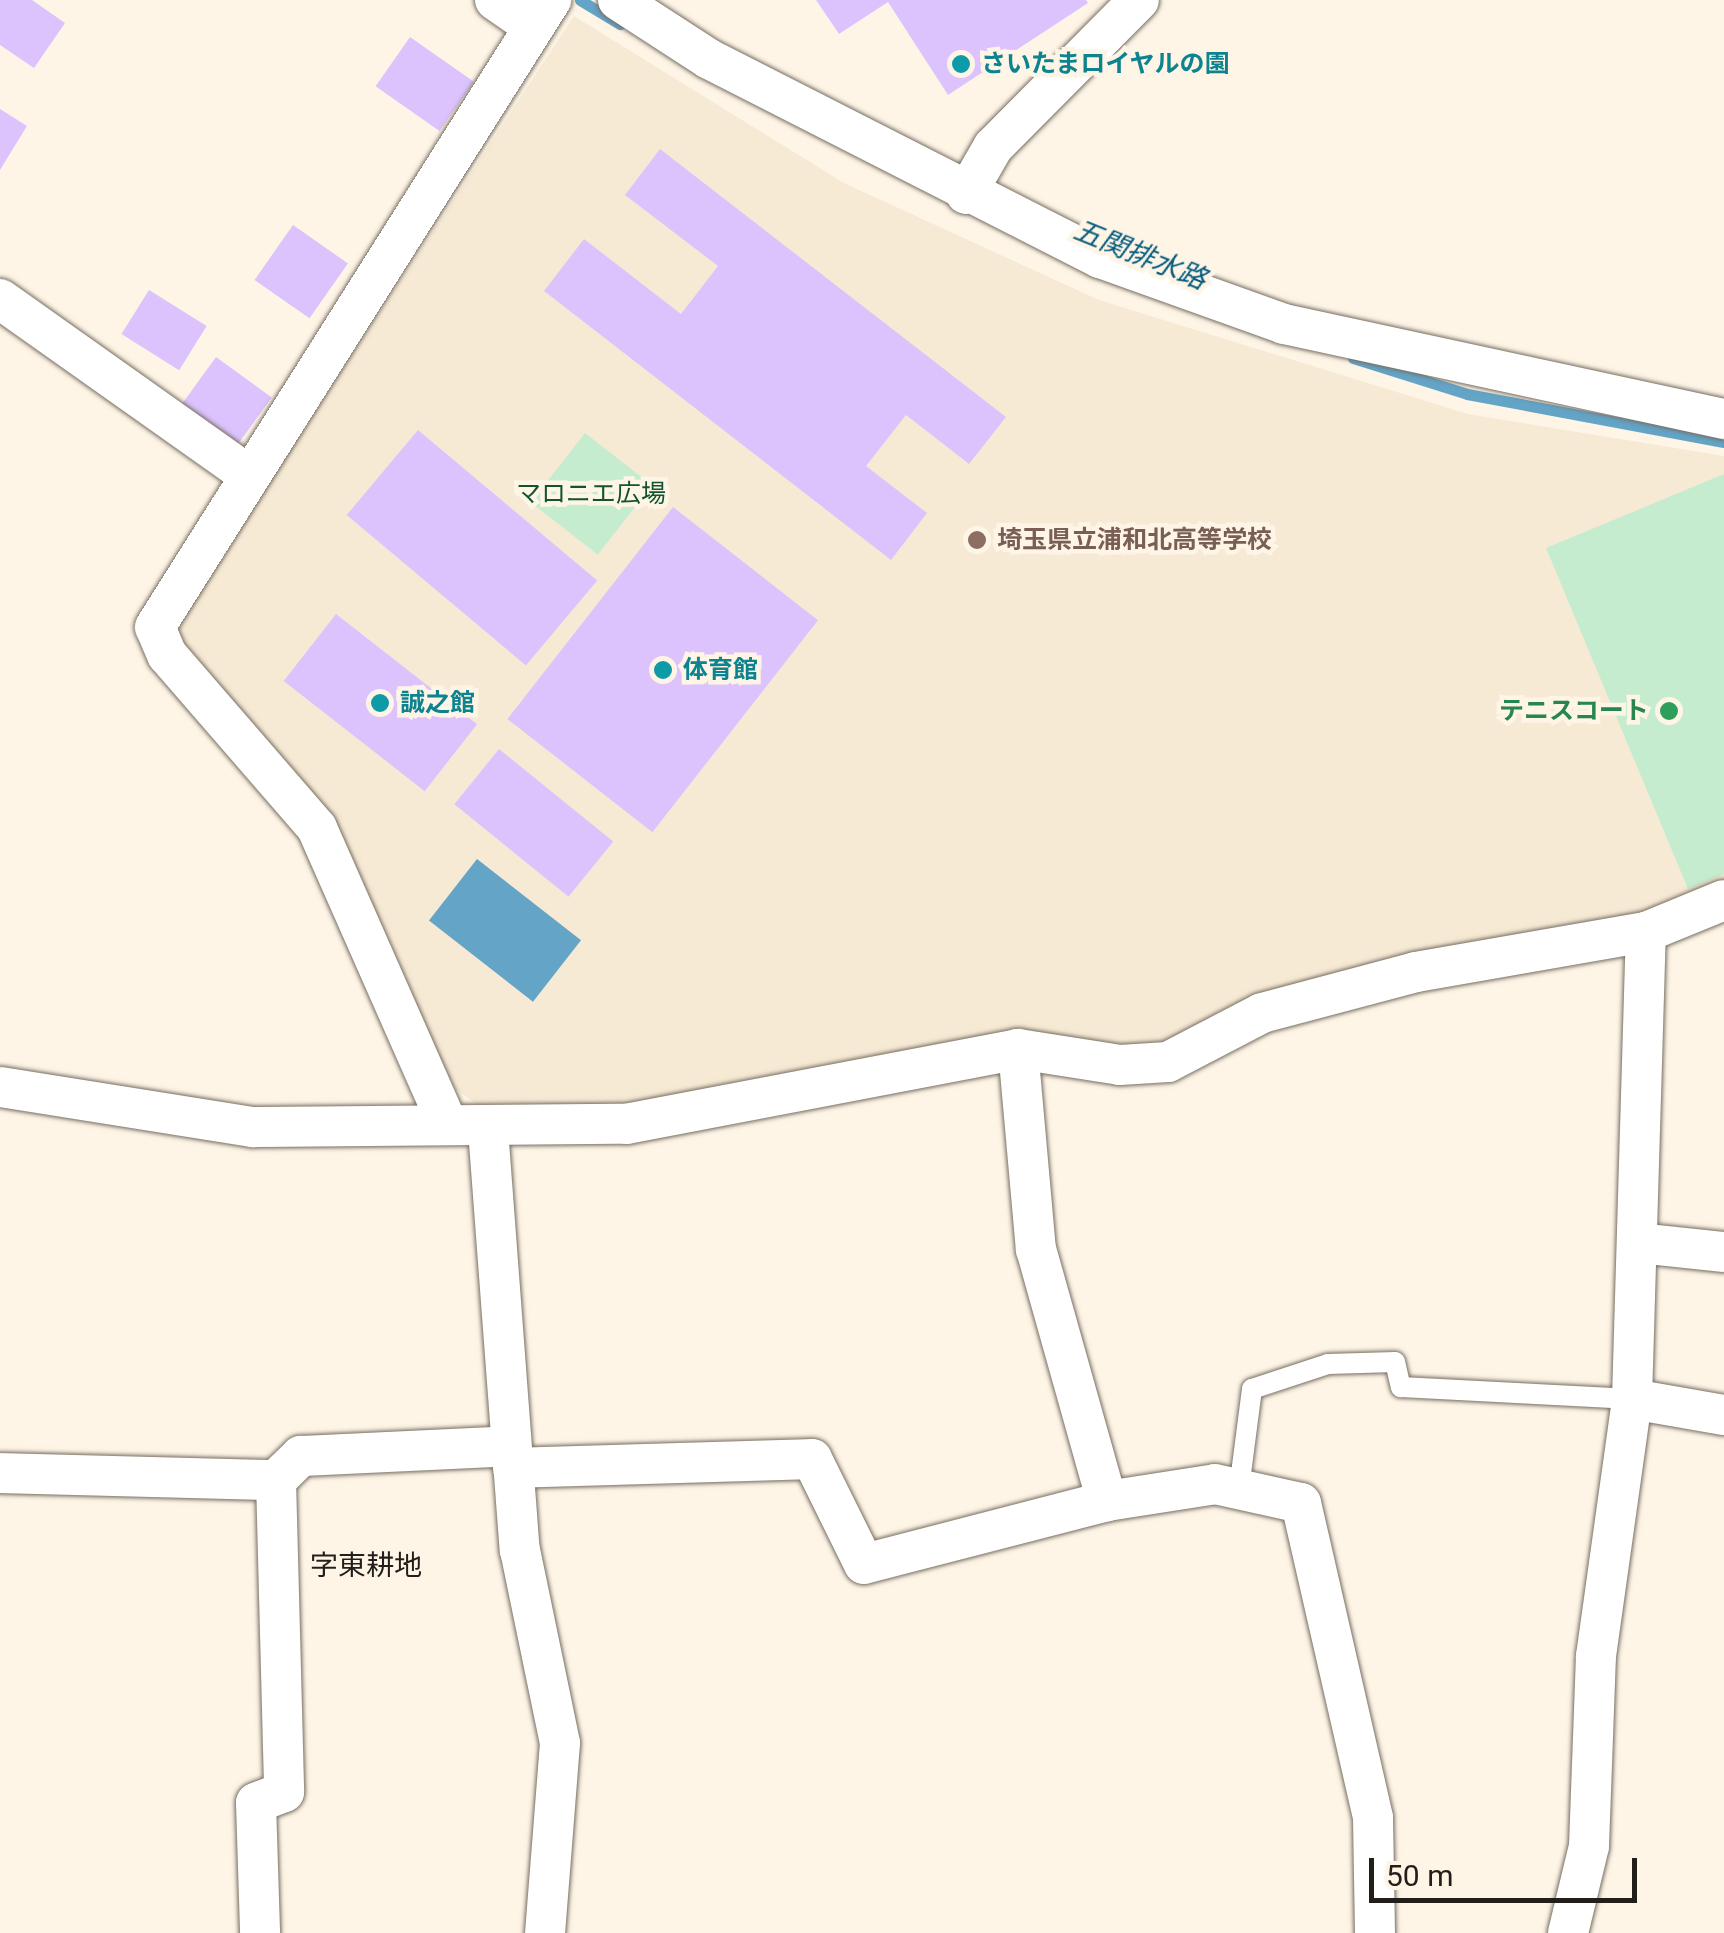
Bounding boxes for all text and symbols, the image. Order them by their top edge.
place label: さいたまロイヤルの園 [981,49,1231,79]
marker: さいたまロイヤルの園 [950,53,972,75]
water label: 五関排水路 [1069,213,1211,297]
park label: マロニエ広場 [516,479,666,509]
place label: 埼玉県立浦和北高等学校 [997,525,1272,555]
marker: 埼玉県立浦和北高等学校 [966,529,988,551]
place label: 体育館 [683,655,758,685]
marker: 体育館 [652,659,674,681]
place label: 誠之館 [400,688,475,718]
marker: 誠之館 [369,692,391,714]
place label: テニスコート [1499,696,1649,726]
marker: テニスコート [1658,700,1680,722]
district label: 字東耕地 [310,1549,422,1583]
scale bar [1374,1838,1642,1900]
text: 50 m [1386,1858,1453,1893]

